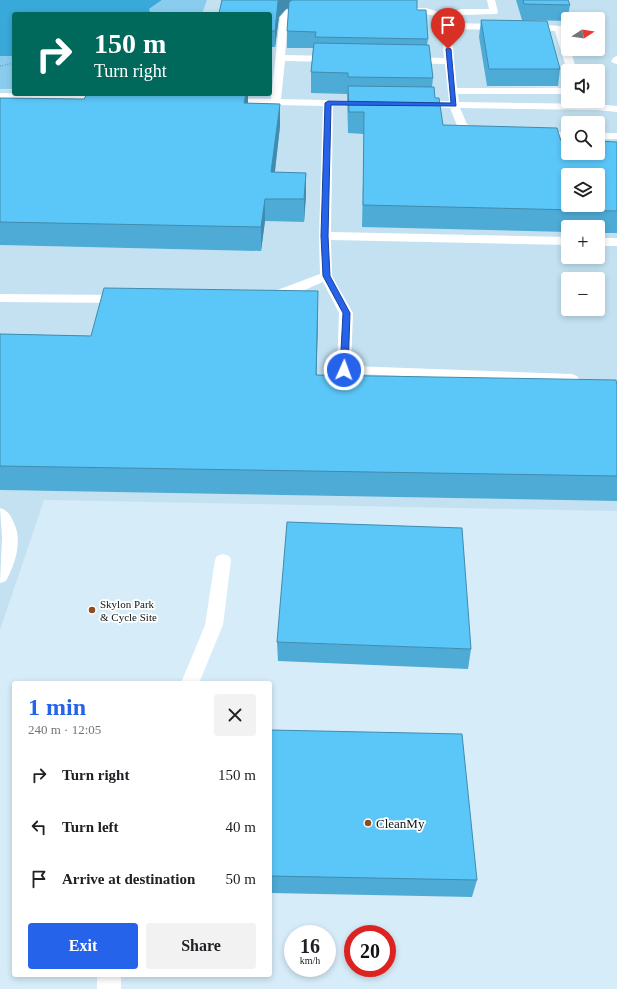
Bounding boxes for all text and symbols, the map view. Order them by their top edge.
pin [431,8,465,49]
north arrow [561,12,605,56]
map controls [561,12,605,316]
icon: arrive [437,14,459,36]
icon: right [28,28,80,80]
text: 150 m [94,28,166,59]
text: Turn right [94,61,167,81]
button: sound [561,64,605,108]
button: search [561,116,605,160]
button: layers [561,168,605,212]
button: + [561,220,605,264]
button: − [561,272,605,316]
position arrow [323,349,365,391]
place label: Skylon Park & Cycle Site [100,598,157,623]
marker: Skylon Park & Cycle Site [87,605,97,615]
text: 1 min [28,694,86,720]
button: close [214,694,256,736]
text: 240 m · 12:05 [28,722,101,737]
icon: right [28,764,50,786]
text: Turn right [62,767,129,783]
text: 150 m [218,767,256,783]
icon: left [28,816,50,838]
place label: CleanMy [376,816,425,831]
marker: CleanMy [363,818,373,828]
text: Turn left [62,819,119,835]
text: 40 m [226,819,256,835]
icon: arrive [28,868,50,890]
text: Arrive at destination [62,871,195,887]
text: 50 m [226,871,256,887]
button: Exit [28,923,138,969]
button: Share [146,923,256,969]
speed limit sign: 20 [344,925,396,977]
text: 16 [300,935,320,957]
text: km/h [300,955,320,966]

